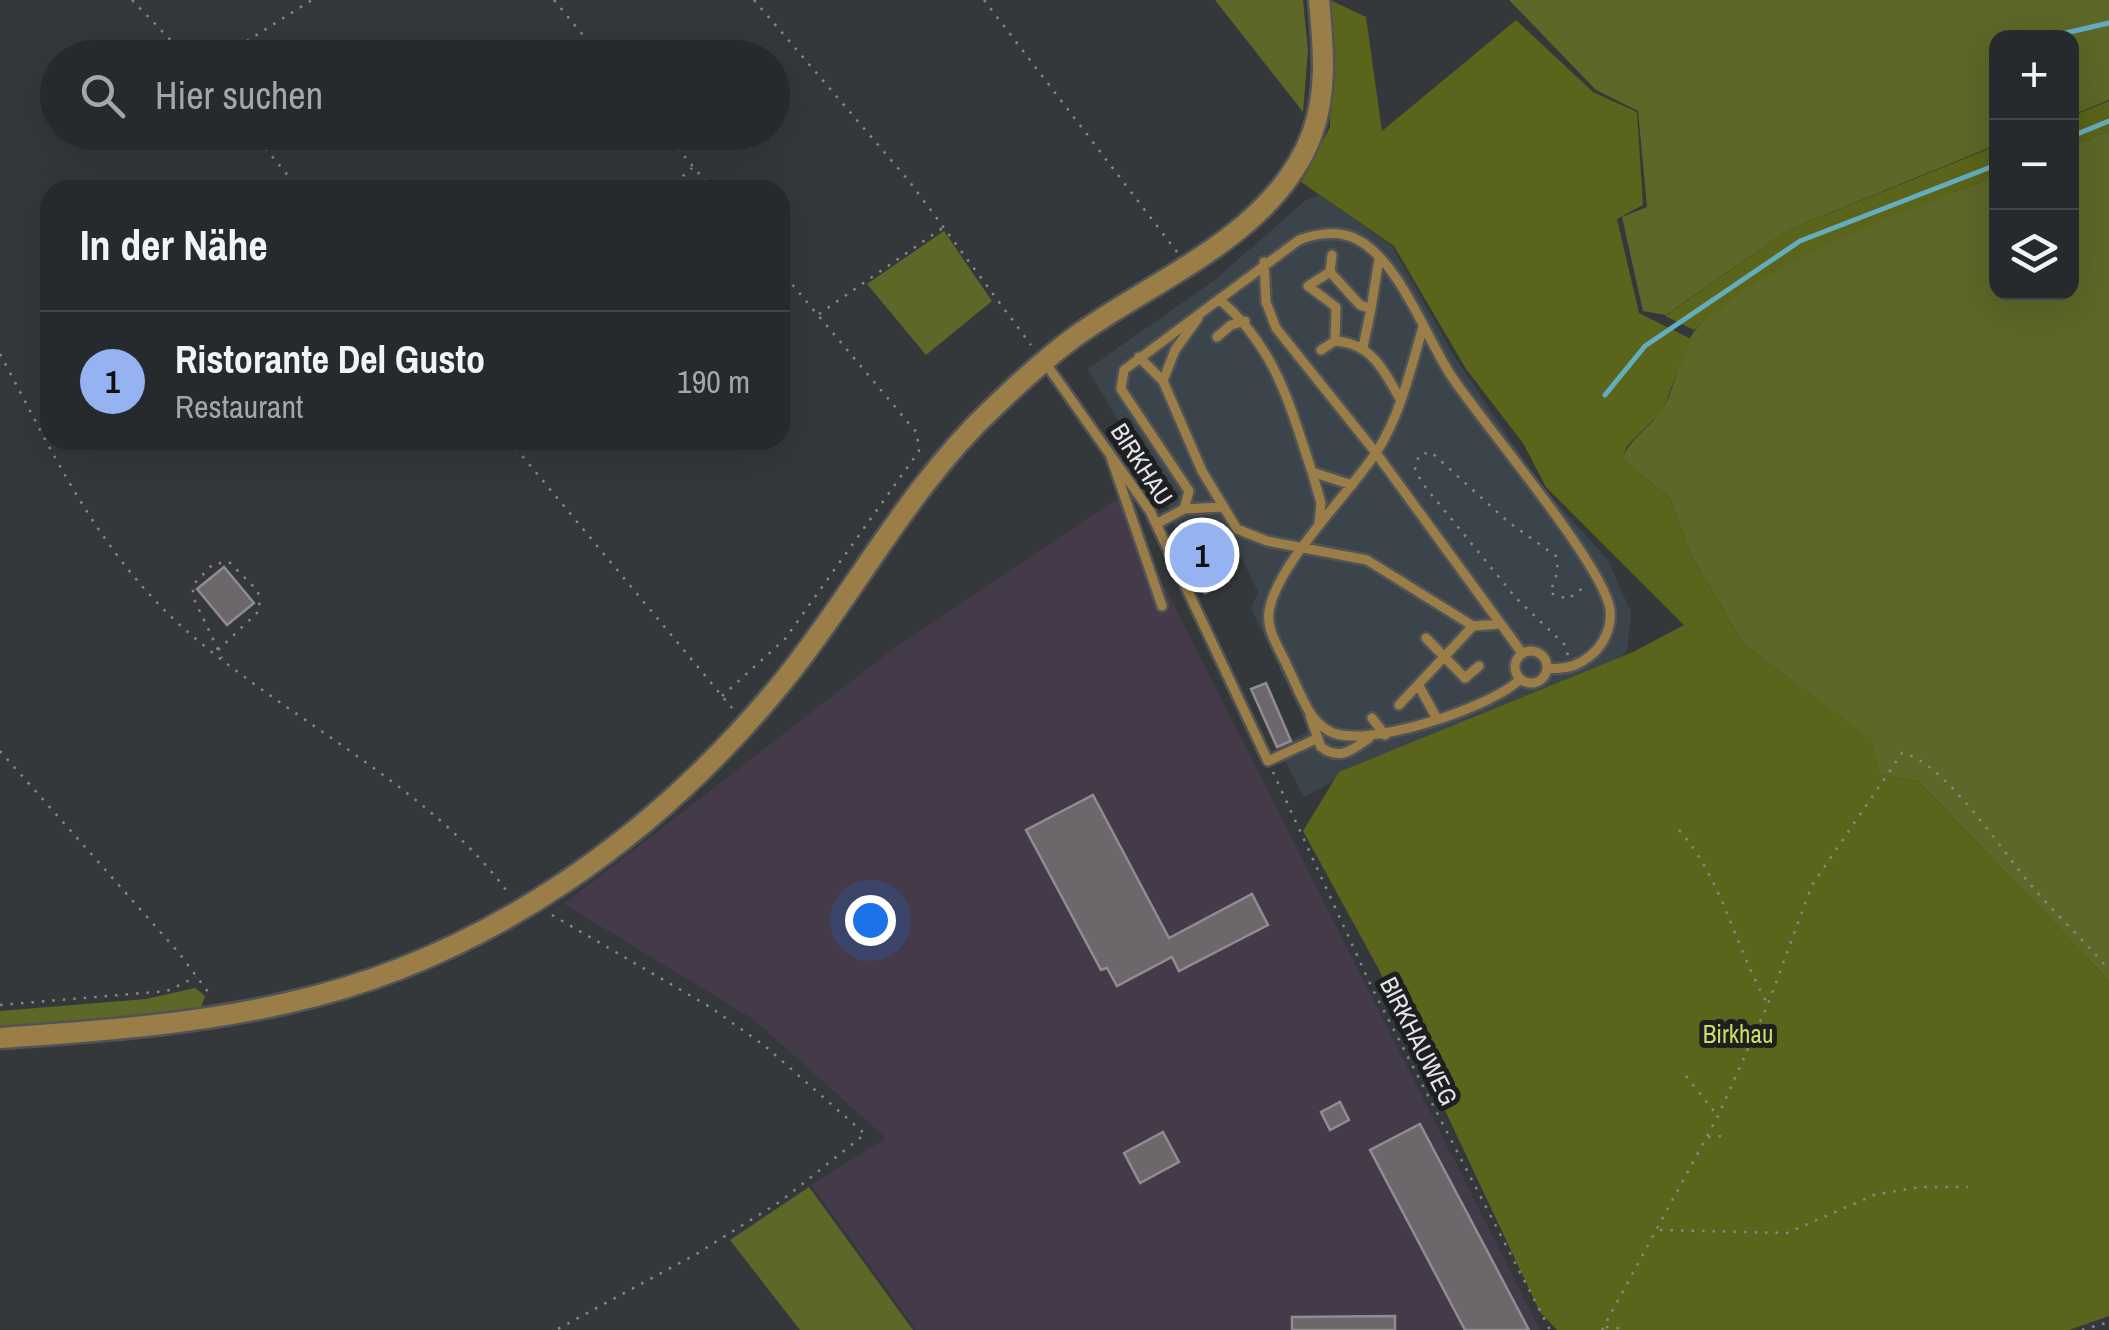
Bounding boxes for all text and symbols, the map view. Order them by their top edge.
map controls [1989,30,2079,300]
button: + [1989,30,2079,120]
search box [40,40,790,150]
icon: search [75,68,130,123]
text: Hier suchen [155,70,323,121]
button: − [1989,120,2079,210]
button: layers [1989,210,2079,300]
text: In der Nähe [80,217,268,273]
text: Ristorante Del Gusto [175,334,485,385]
text: 1 [105,360,120,403]
text: 190 m [677,360,750,403]
text: Restaurant [175,385,303,428]
street label: BIRKHAU [1103,417,1181,511]
pin: 1 [1170,518,1234,592]
your location [845,895,896,946]
street label: BIRKHAUWEG [1372,971,1466,1111]
park label: Birkhau [1703,1017,1773,1051]

